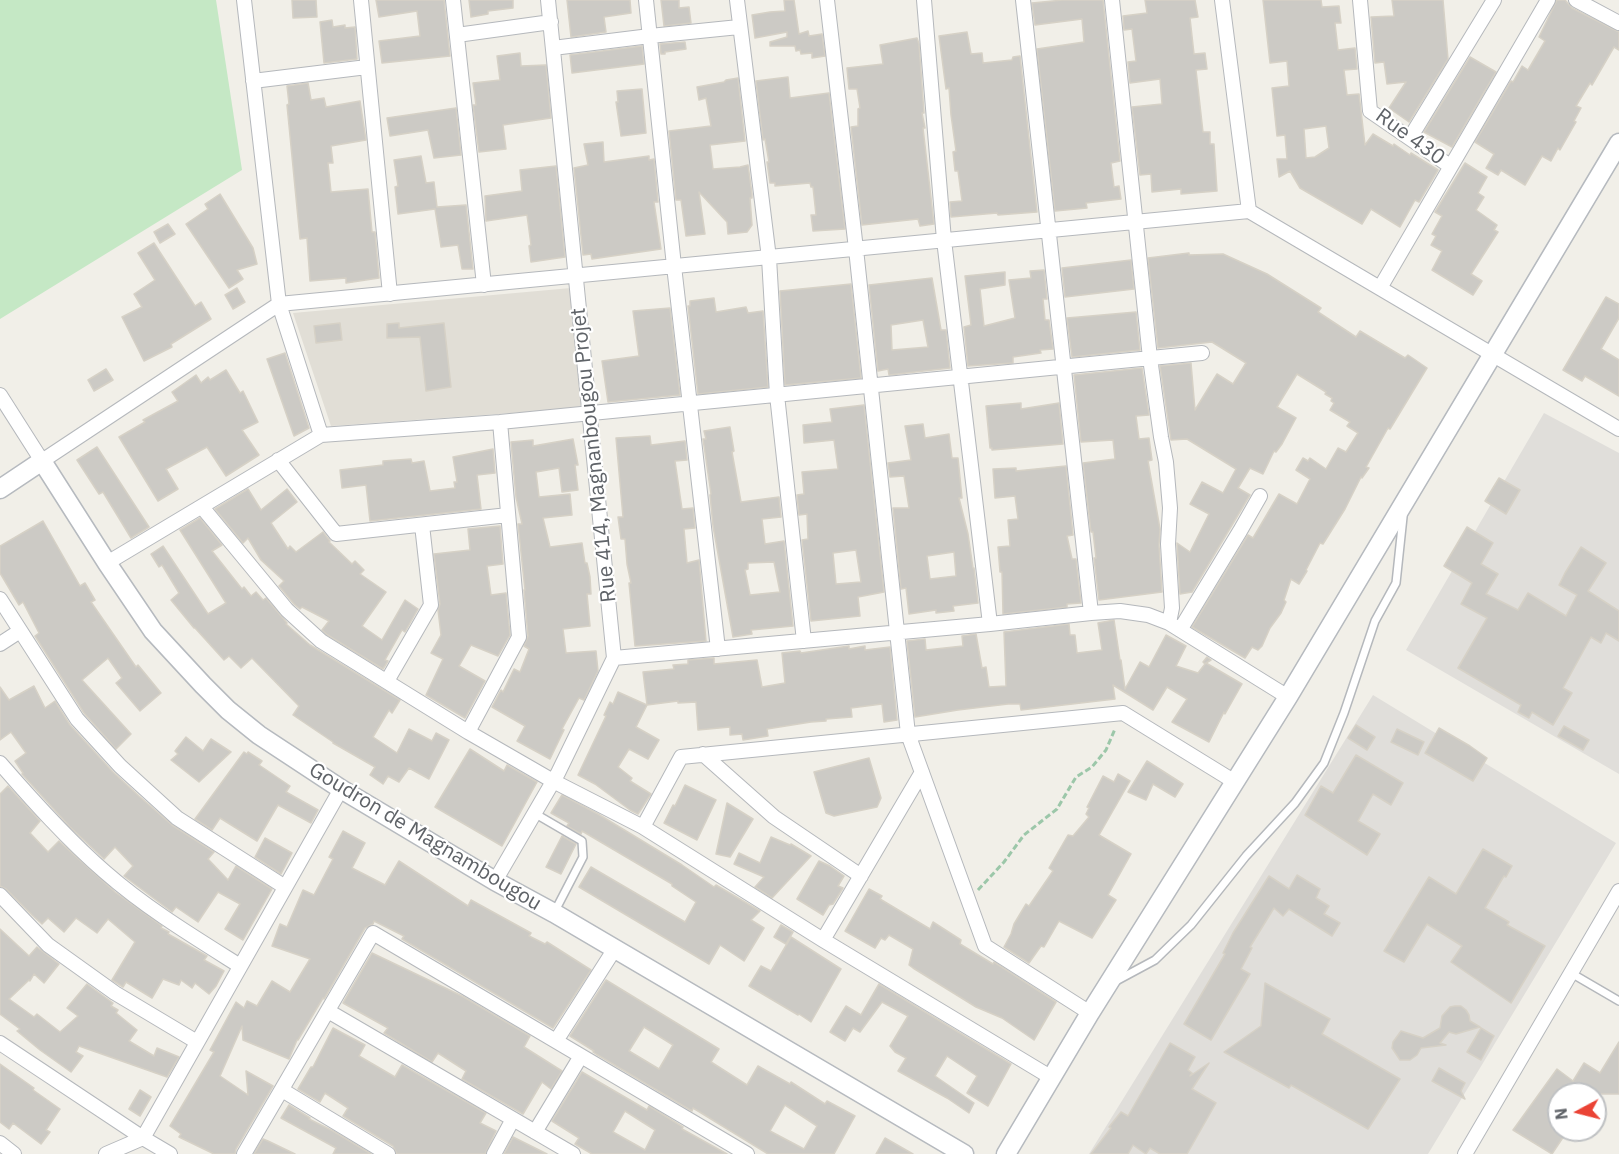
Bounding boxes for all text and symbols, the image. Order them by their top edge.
street label: Rue 430 [1370,103,1450,171]
street label: Rue 414, Magnanbougou Projet [566,306,622,604]
street label: Goudron de Magnambougou [304,758,546,916]
north arrow [1547,1082,1607,1142]
text: N [1550,1107,1572,1121]

